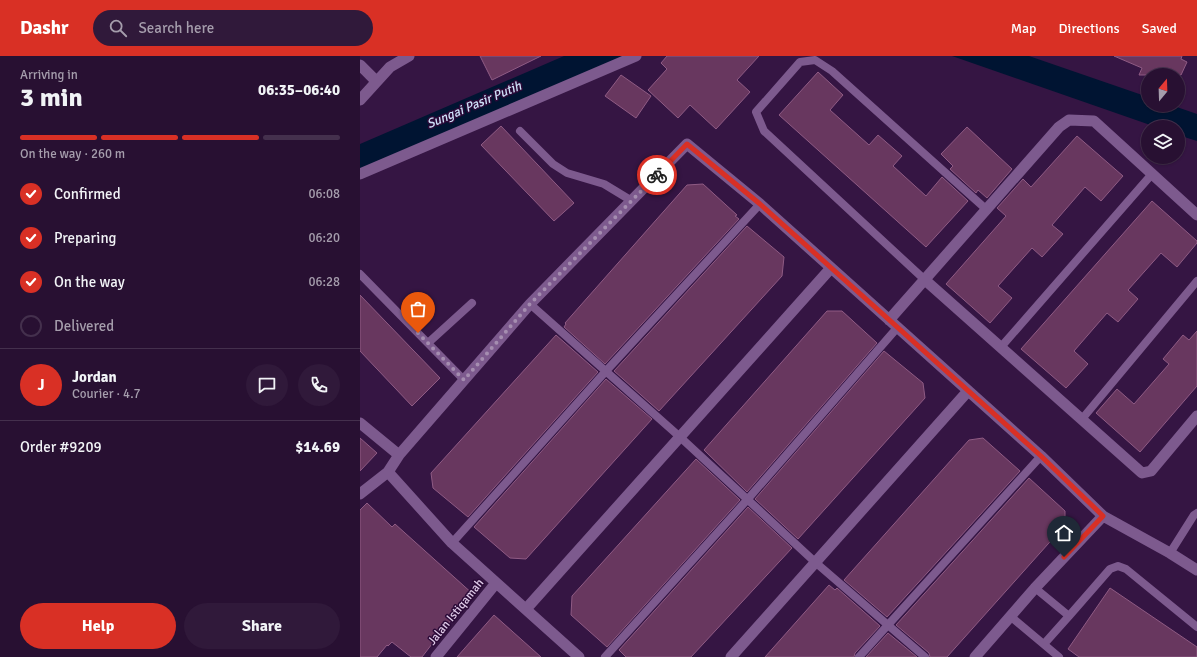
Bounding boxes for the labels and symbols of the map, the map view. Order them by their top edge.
north arrow [1141,68,1185,112]
water label: Sungai Pasir Putih [424,77,525,132]
courier [637,155,677,195]
pin [401,292,435,333]
pin [1047,516,1081,557]
street label: Jalan Istiqamah [425,576,487,648]

